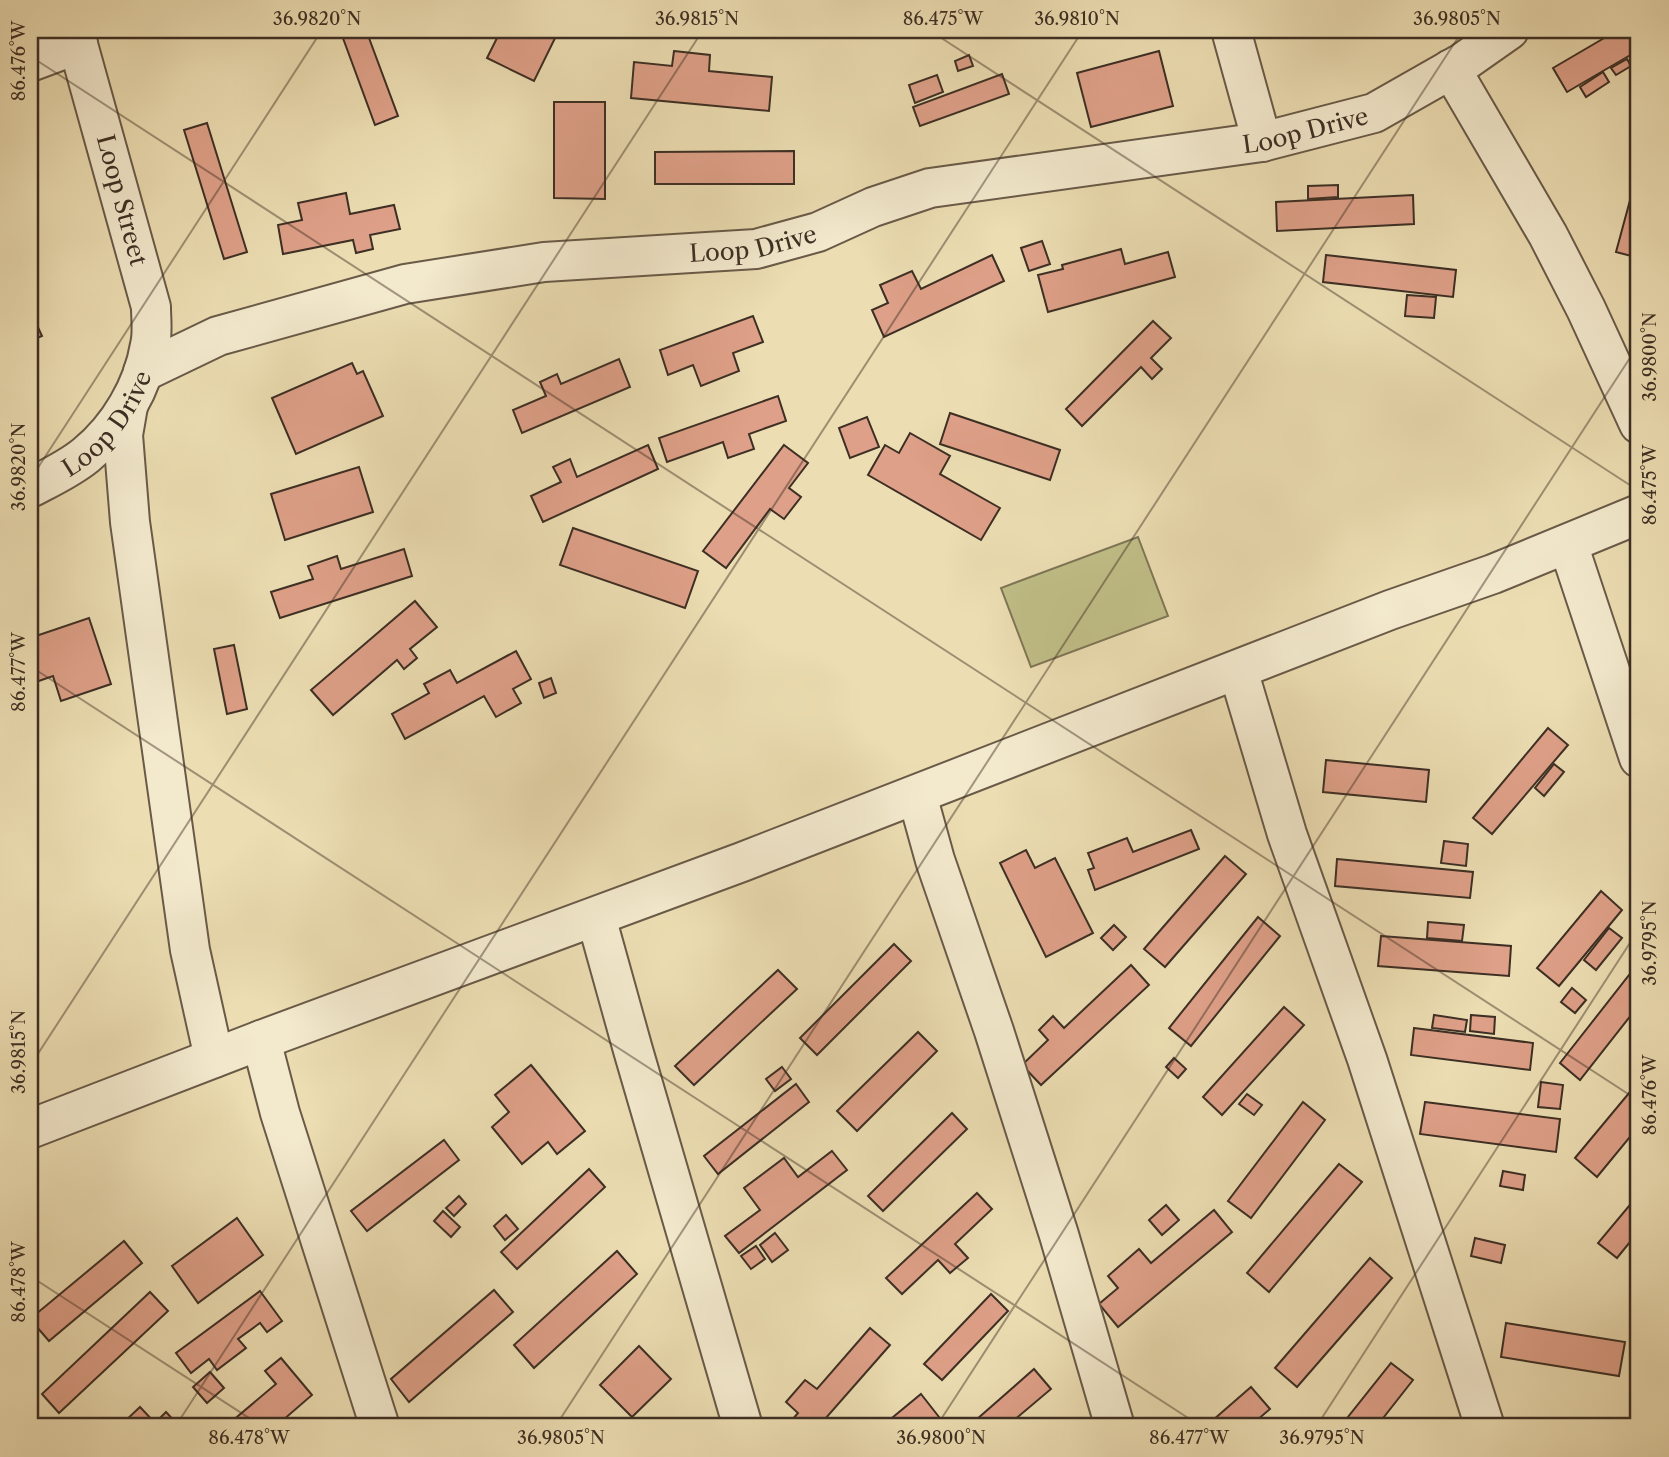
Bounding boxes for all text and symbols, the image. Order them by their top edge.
text: 36.9820°N [273,8,361,30]
text: 36.9815°N [655,8,739,30]
text: 86.475°W [903,8,985,30]
text: 36.9810°N [1034,8,1120,30]
text: 36.9805°N [1413,8,1501,30]
text: 86.476°W [8,19,30,101]
street label: Loop Drive [1240,101,1371,159]
street label: Loop Street [91,131,154,269]
street label: Loop Drive [688,219,820,268]
text: 36.9800°N [1639,312,1661,402]
street label: Loop Drive [56,367,157,482]
text: 36.9820°N [8,423,30,511]
text: 86.475°W [1639,443,1661,525]
text: 86.477°W [8,631,30,712]
text: 36.9795°N [1639,900,1661,986]
text: 36.9815°N [8,1010,30,1094]
text: 86.476°W [1639,1053,1661,1135]
text: 86.478°W [8,1240,30,1323]
text: 86.478°W [208,1427,291,1449]
text: 36.9805°N [517,1427,605,1449]
text: 36.9800°N [896,1427,986,1449]
text: 86.477°W [1149,1427,1230,1449]
text: 36.9795°N [1279,1427,1365,1449]

